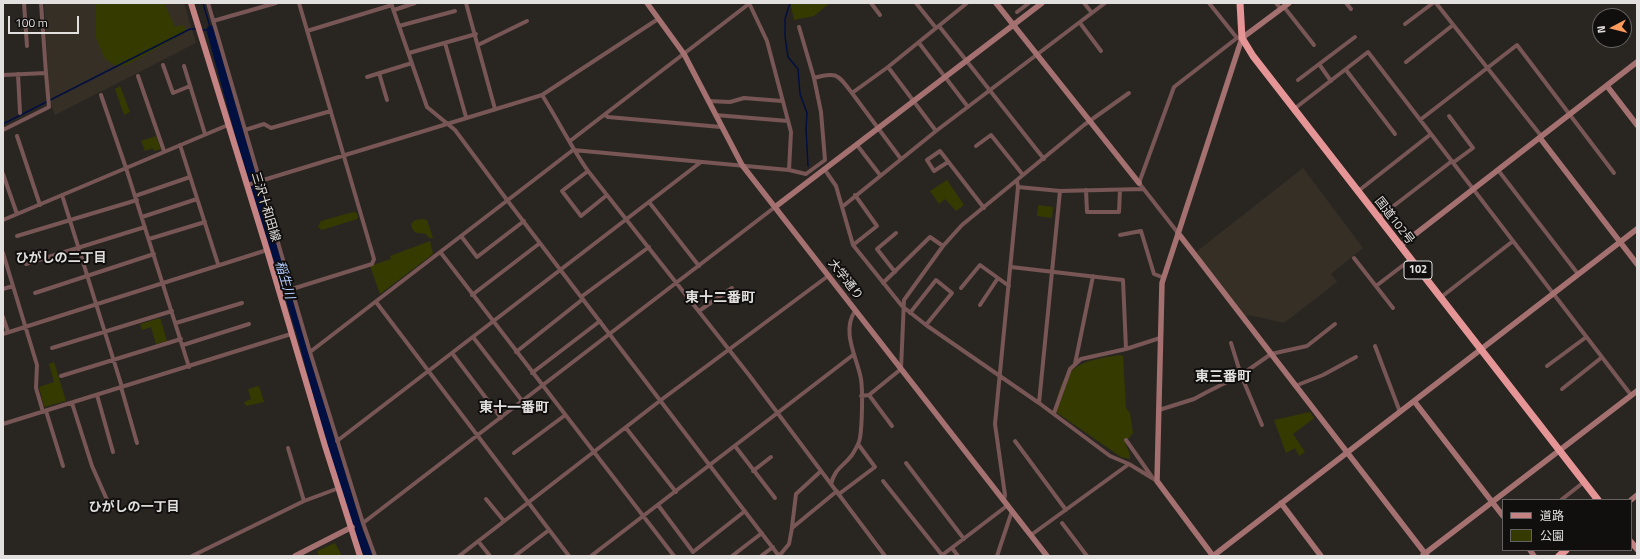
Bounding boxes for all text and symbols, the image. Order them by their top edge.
scale bar [10,8,81,34]
north arrow [1592,8,1632,48]
text: 100 m [15,13,48,32]
text: N [1593,25,1609,34]
street label: 三沢十和田線 [248,170,282,244]
street label: 国道102号 [1371,194,1417,248]
district label: ひがしの二丁目 [16,251,106,267]
street label: 大学通り [825,257,865,303]
water label: 稲生川 [271,259,297,301]
road number: 102 [1404,261,1432,279]
district label: 東十二番町 [685,291,755,307]
district label: 東三番町 [1195,370,1251,386]
district label: 東十一番町 [479,401,549,417]
legend [1502,499,1632,551]
district label: ひがしの一丁目 [89,500,179,516]
text: 道路 [1540,506,1564,525]
text: 公園 [1540,526,1564,545]

